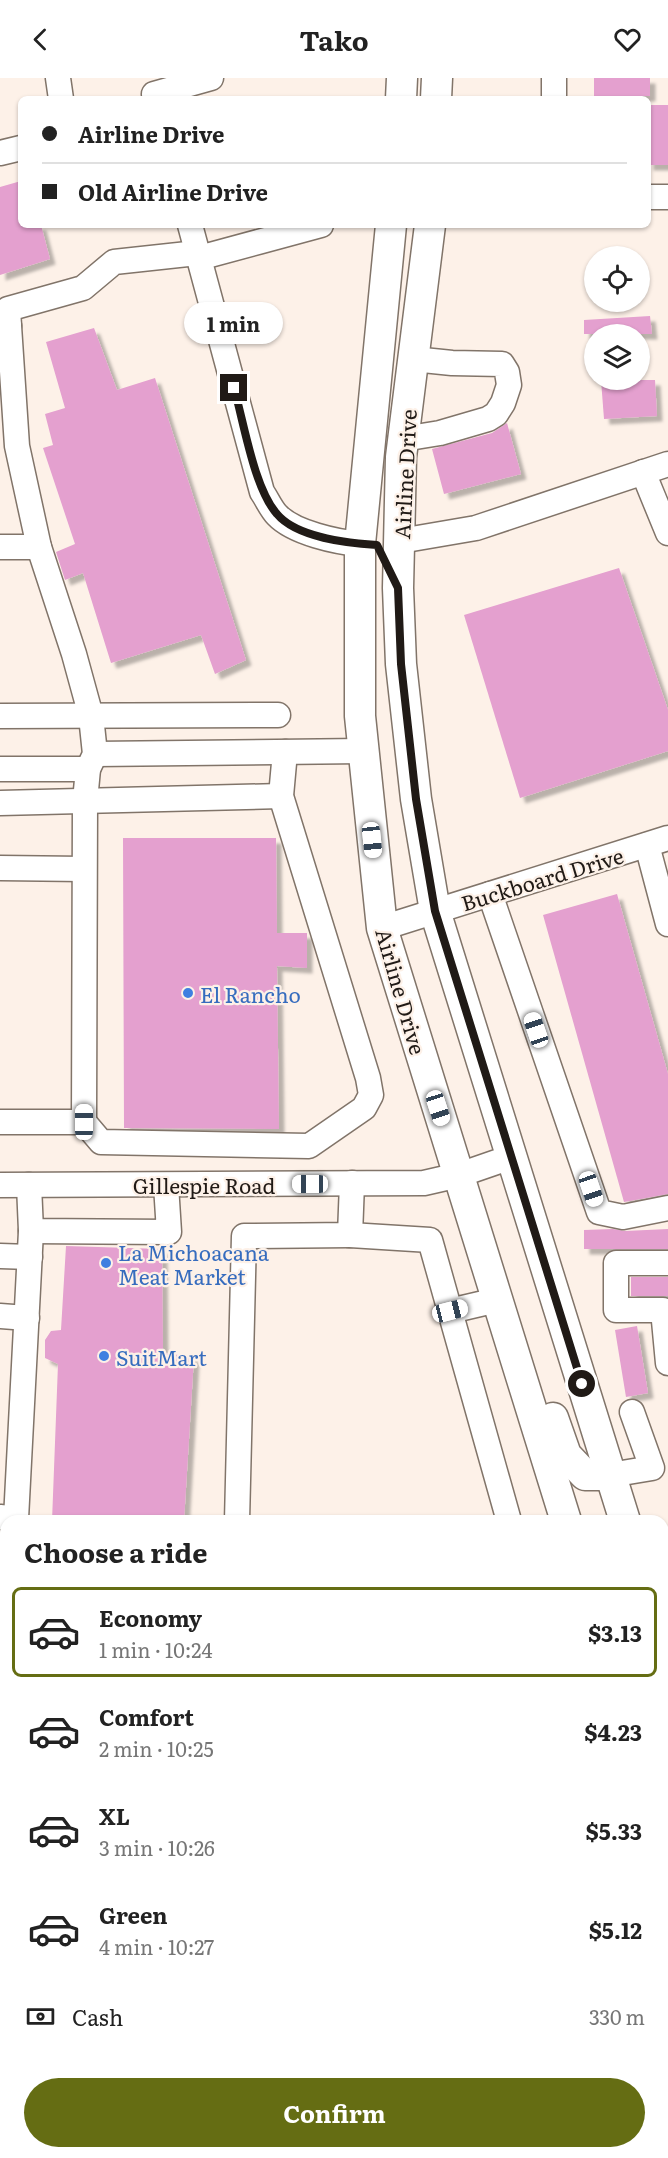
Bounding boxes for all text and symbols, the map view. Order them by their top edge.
text: Tako [299,19,369,59]
icon: back [24,23,57,56]
icon: heart [611,23,644,56]
text: Airline Drive [78,117,224,150]
text: Old Airline Drive [78,175,268,208]
map controls [584,246,650,390]
button: locate [584,246,650,312]
callout: 1 min [184,301,284,343]
text: 1 min [207,308,260,338]
button: layers [584,324,650,390]
route end [220,374,247,401]
street label: Airline Drive [385,408,423,540]
car [361,821,383,859]
street label: Buckboard Drive [457,839,627,917]
street label: Airline Drive [369,924,435,1058]
place label: El Rancho [200,978,301,1009]
marker: El Rancho [181,986,195,1000]
car [522,1010,550,1050]
car [424,1088,452,1128]
car [75,1104,93,1140]
street label: Gillespie Road [133,1169,275,1200]
car [577,1169,605,1209]
car [292,1175,328,1193]
place label: La Michoacana Meat Market [118,1236,270,1291]
marker: La Michoacana Meat Market [99,1256,113,1270]
car [430,1298,470,1324]
place label: SuitMart [116,1341,207,1372]
marker: SuitMart [97,1349,111,1363]
route start [568,1370,595,1397]
text: Choose a ride [24,1531,207,1571]
text: Economy [99,1601,202,1634]
icon: car [27,1605,81,1659]
text: $3.13 [588,1616,642,1649]
text: 1 min · 10:24 [99,1634,212,1664]
text: Comfort [99,1700,194,1733]
icon: car [27,1704,81,1758]
text: $4.23 [584,1715,642,1748]
text: 2 min · 10:25 [99,1733,214,1763]
text: XL [99,1799,130,1832]
icon: car [27,1803,81,1857]
text: $5.33 [586,1814,642,1847]
text: 3 min · 10:26 [99,1832,215,1862]
text: Green [99,1898,168,1931]
icon: car [27,1902,81,1956]
text: $5.12 [589,1913,642,1946]
text: 4 min · 10:27 [99,1931,214,1961]
icon: cash [24,2000,57,2033]
text: Cash [72,2000,123,2033]
text: 330 m [589,2001,645,2031]
button: Confirm [24,2078,645,2147]

